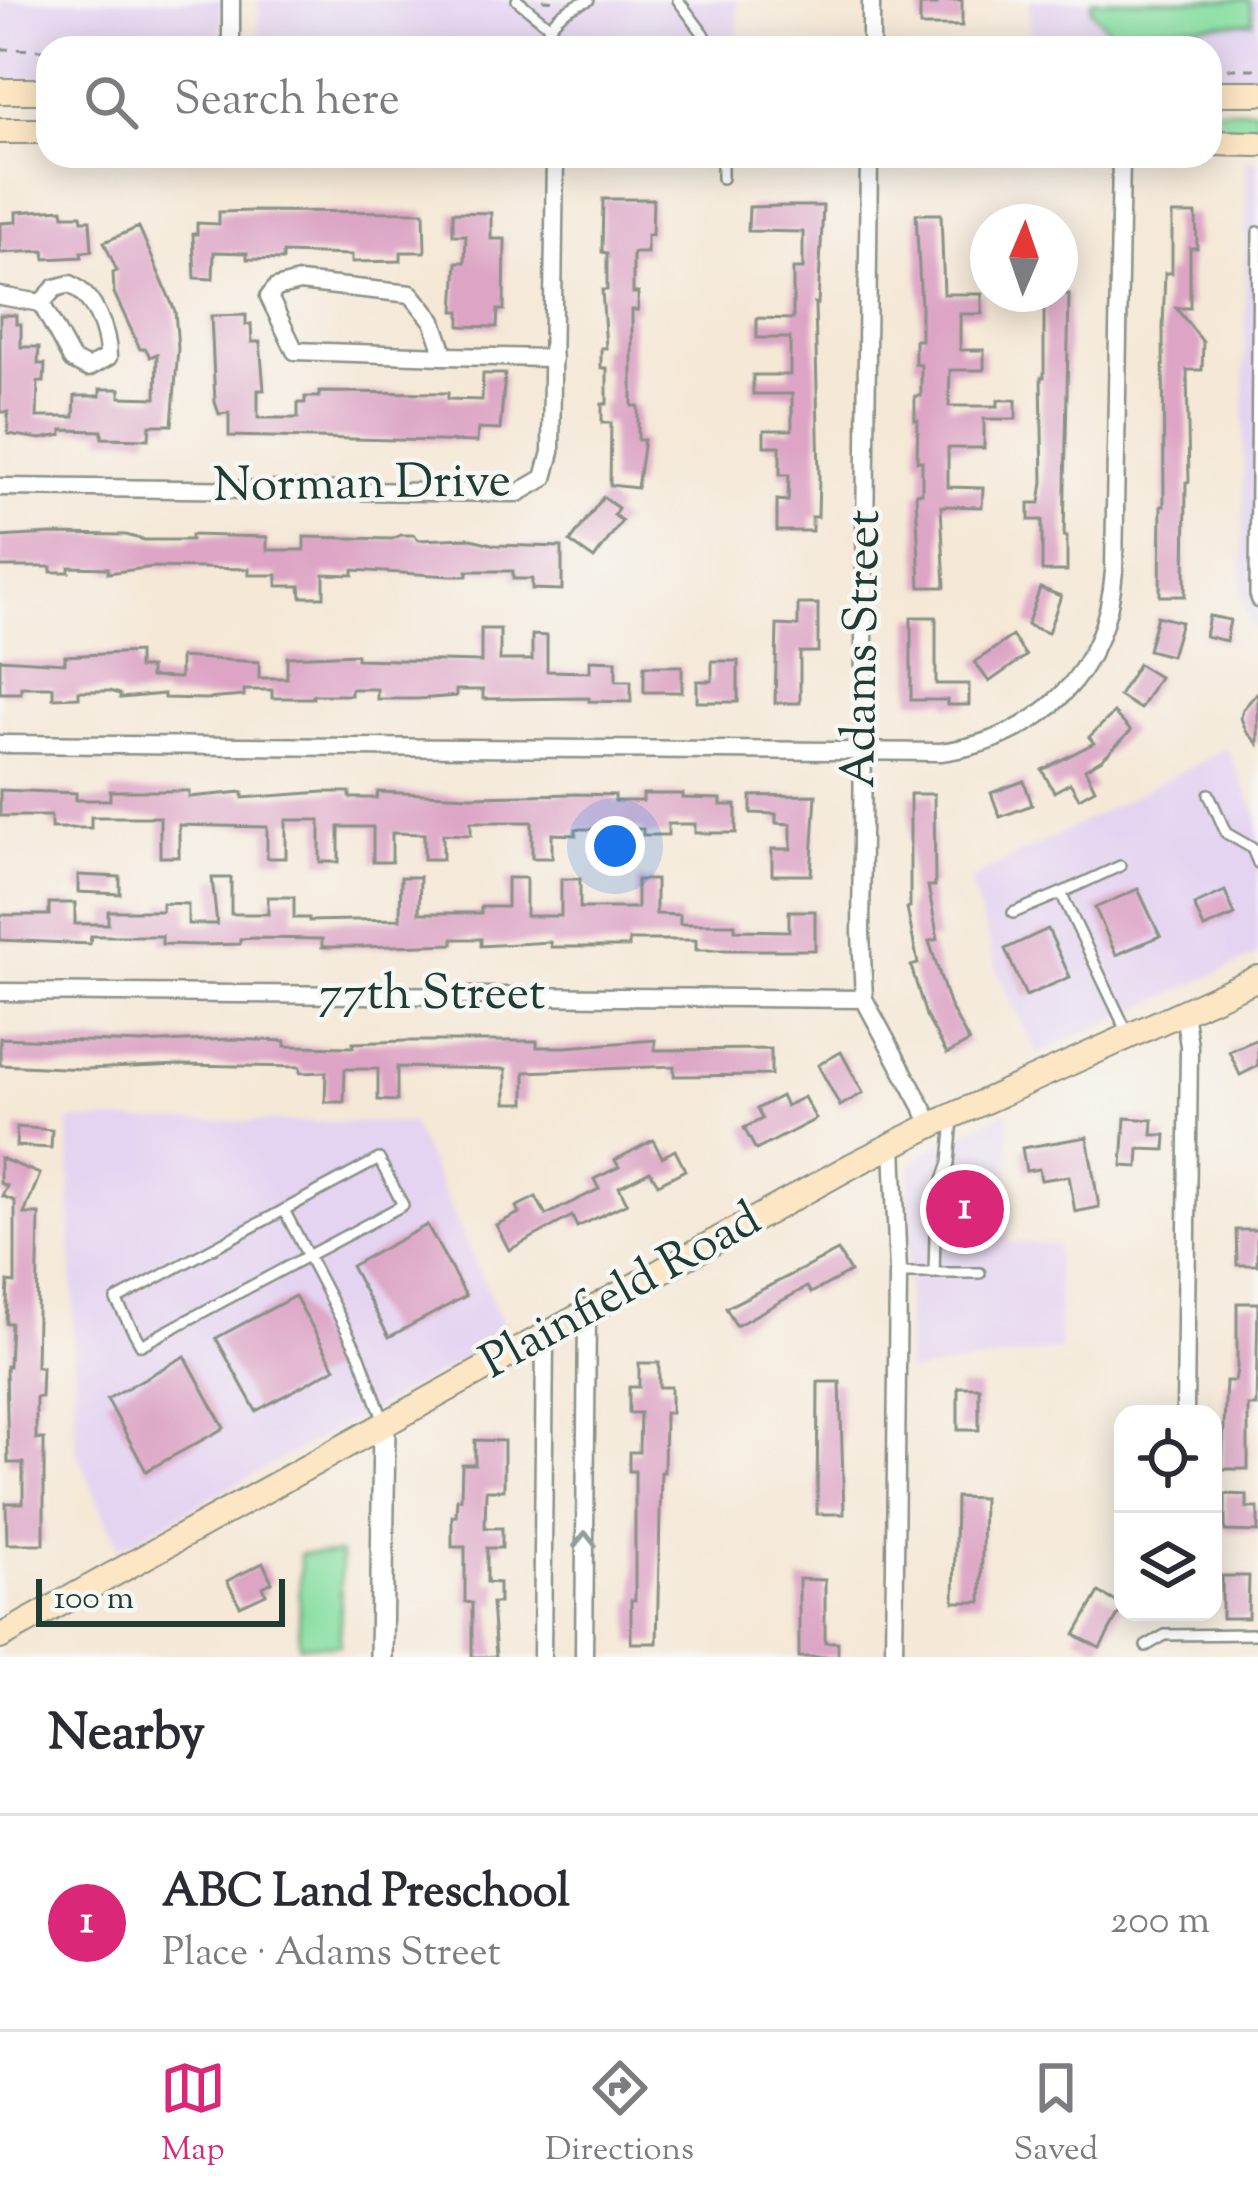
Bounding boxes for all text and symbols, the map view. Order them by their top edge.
search box [36,36,1222,168]
icon: search [78,69,144,135]
text: Search here [174,70,400,135]
north arrow [970,204,1078,312]
street label: Norman Drive [213,449,511,523]
street label: Adams Street [827,509,901,789]
your location [585,816,645,876]
street label: 77th Street [319,962,545,1031]
pin: 1 [926,1164,1004,1254]
street label: Plainfield Road [469,1187,775,1399]
map controls [1114,1405,1222,1621]
button: locate [1114,1405,1222,1513]
button: layers [1114,1513,1222,1621]
one-way arrow [572,1530,598,1548]
scale bar [36,1573,285,1626]
text: 100 m [54,1576,134,1624]
text: Nearby [48,1699,205,1772]
text: ABC Land Preschool [162,1862,570,1927]
text: 1 [80,1895,94,1951]
text: 200 m [1110,1895,1210,1951]
text: Place · Adams Street [162,1927,501,1983]
tab: Map [160,2055,226,2175]
tab: Directions [545,2055,694,2175]
tab: Saved [1014,2055,1098,2175]

